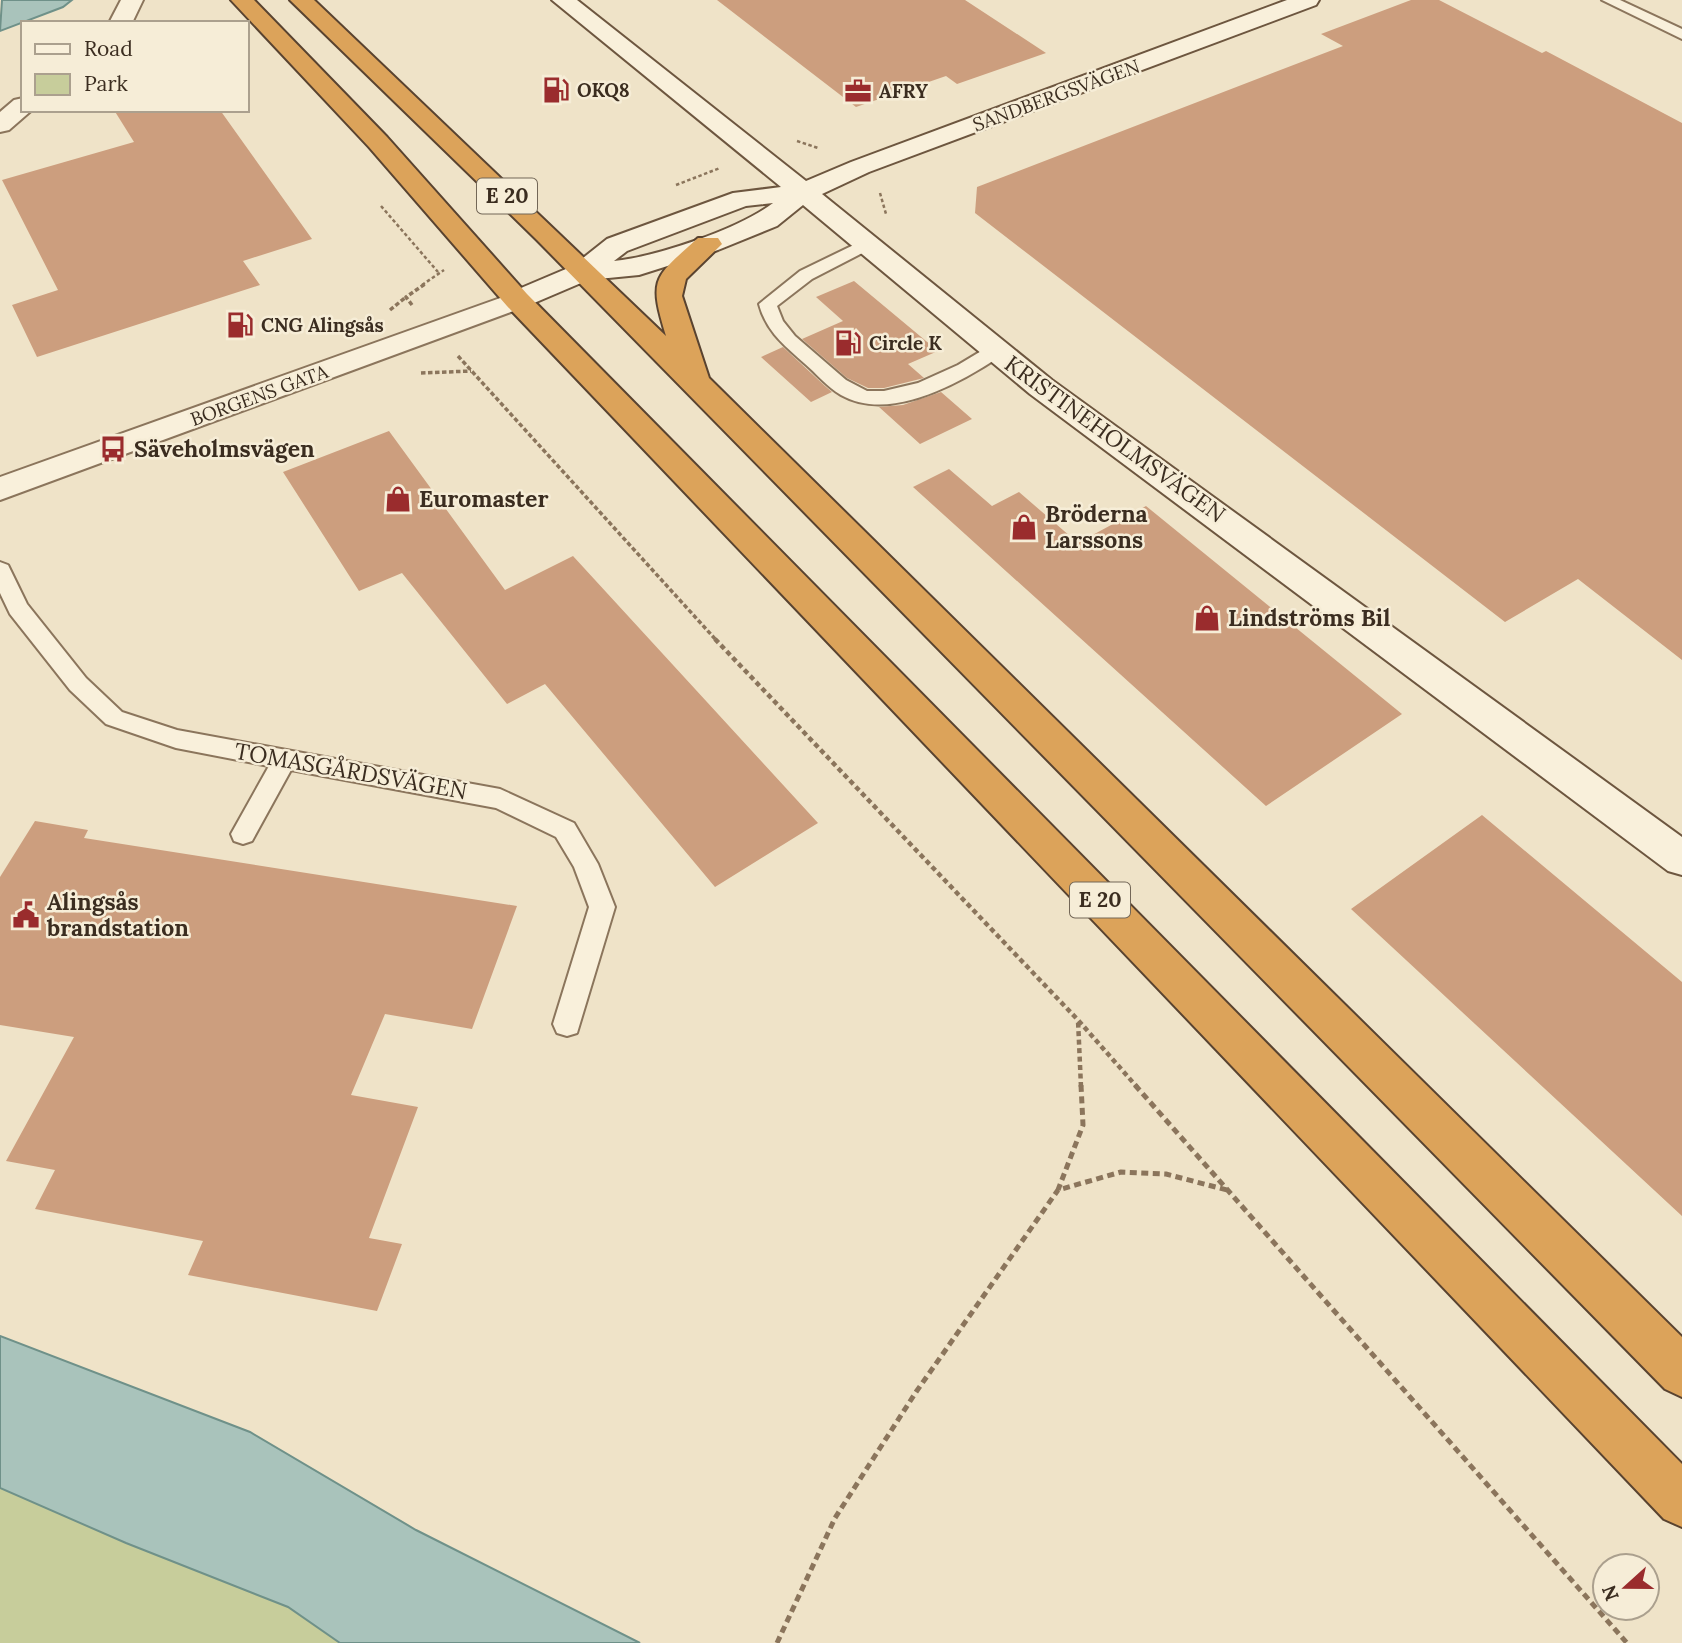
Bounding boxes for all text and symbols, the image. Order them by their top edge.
legend [21,21,248,112]
text: Road [84,35,133,62]
street label: SANDBERGSVÄGEN [969,54,1143,136]
text: Park [84,70,128,97]
fuel station icon: OKQ8 [541,75,571,105]
office icon: AFRY [843,76,873,106]
place label: OKQ8 [577,78,630,102]
place label: AFRY [879,79,928,103]
road number: E 20 [477,178,537,214]
fuel station icon: CNG Alingsås [225,310,255,340]
place label: CNG Alingsås [261,313,384,337]
fuel station icon: Circle K [833,328,863,358]
place label: Circle K [869,331,942,355]
street label: KRISTINEHOLMSVÄGEN [999,349,1231,529]
street label: BORGENS GATA [187,359,332,431]
bus stop icon: Säveholmsvägen [98,434,128,464]
place label: Säveholmsvägen [134,434,315,463]
shop icon: Euromaster [383,484,413,514]
place label: Euromaster [419,484,549,513]
place label: Bröderna Larssons [1045,499,1148,554]
shop icon: Bröderna Larssons [1009,512,1039,542]
shop icon: Lindströms Bil [1192,603,1222,633]
place label: Lindströms Bil [1228,603,1390,632]
street label: TOMASGÅRDSVÄGEN [233,736,470,805]
road number: E 20 [1070,883,1130,918]
place label: Alingsås brandstation [46,887,189,942]
public building icon: Alingsås brandstation [11,900,41,930]
north arrow [1591,1552,1661,1622]
text: N [1596,1582,1624,1604]

